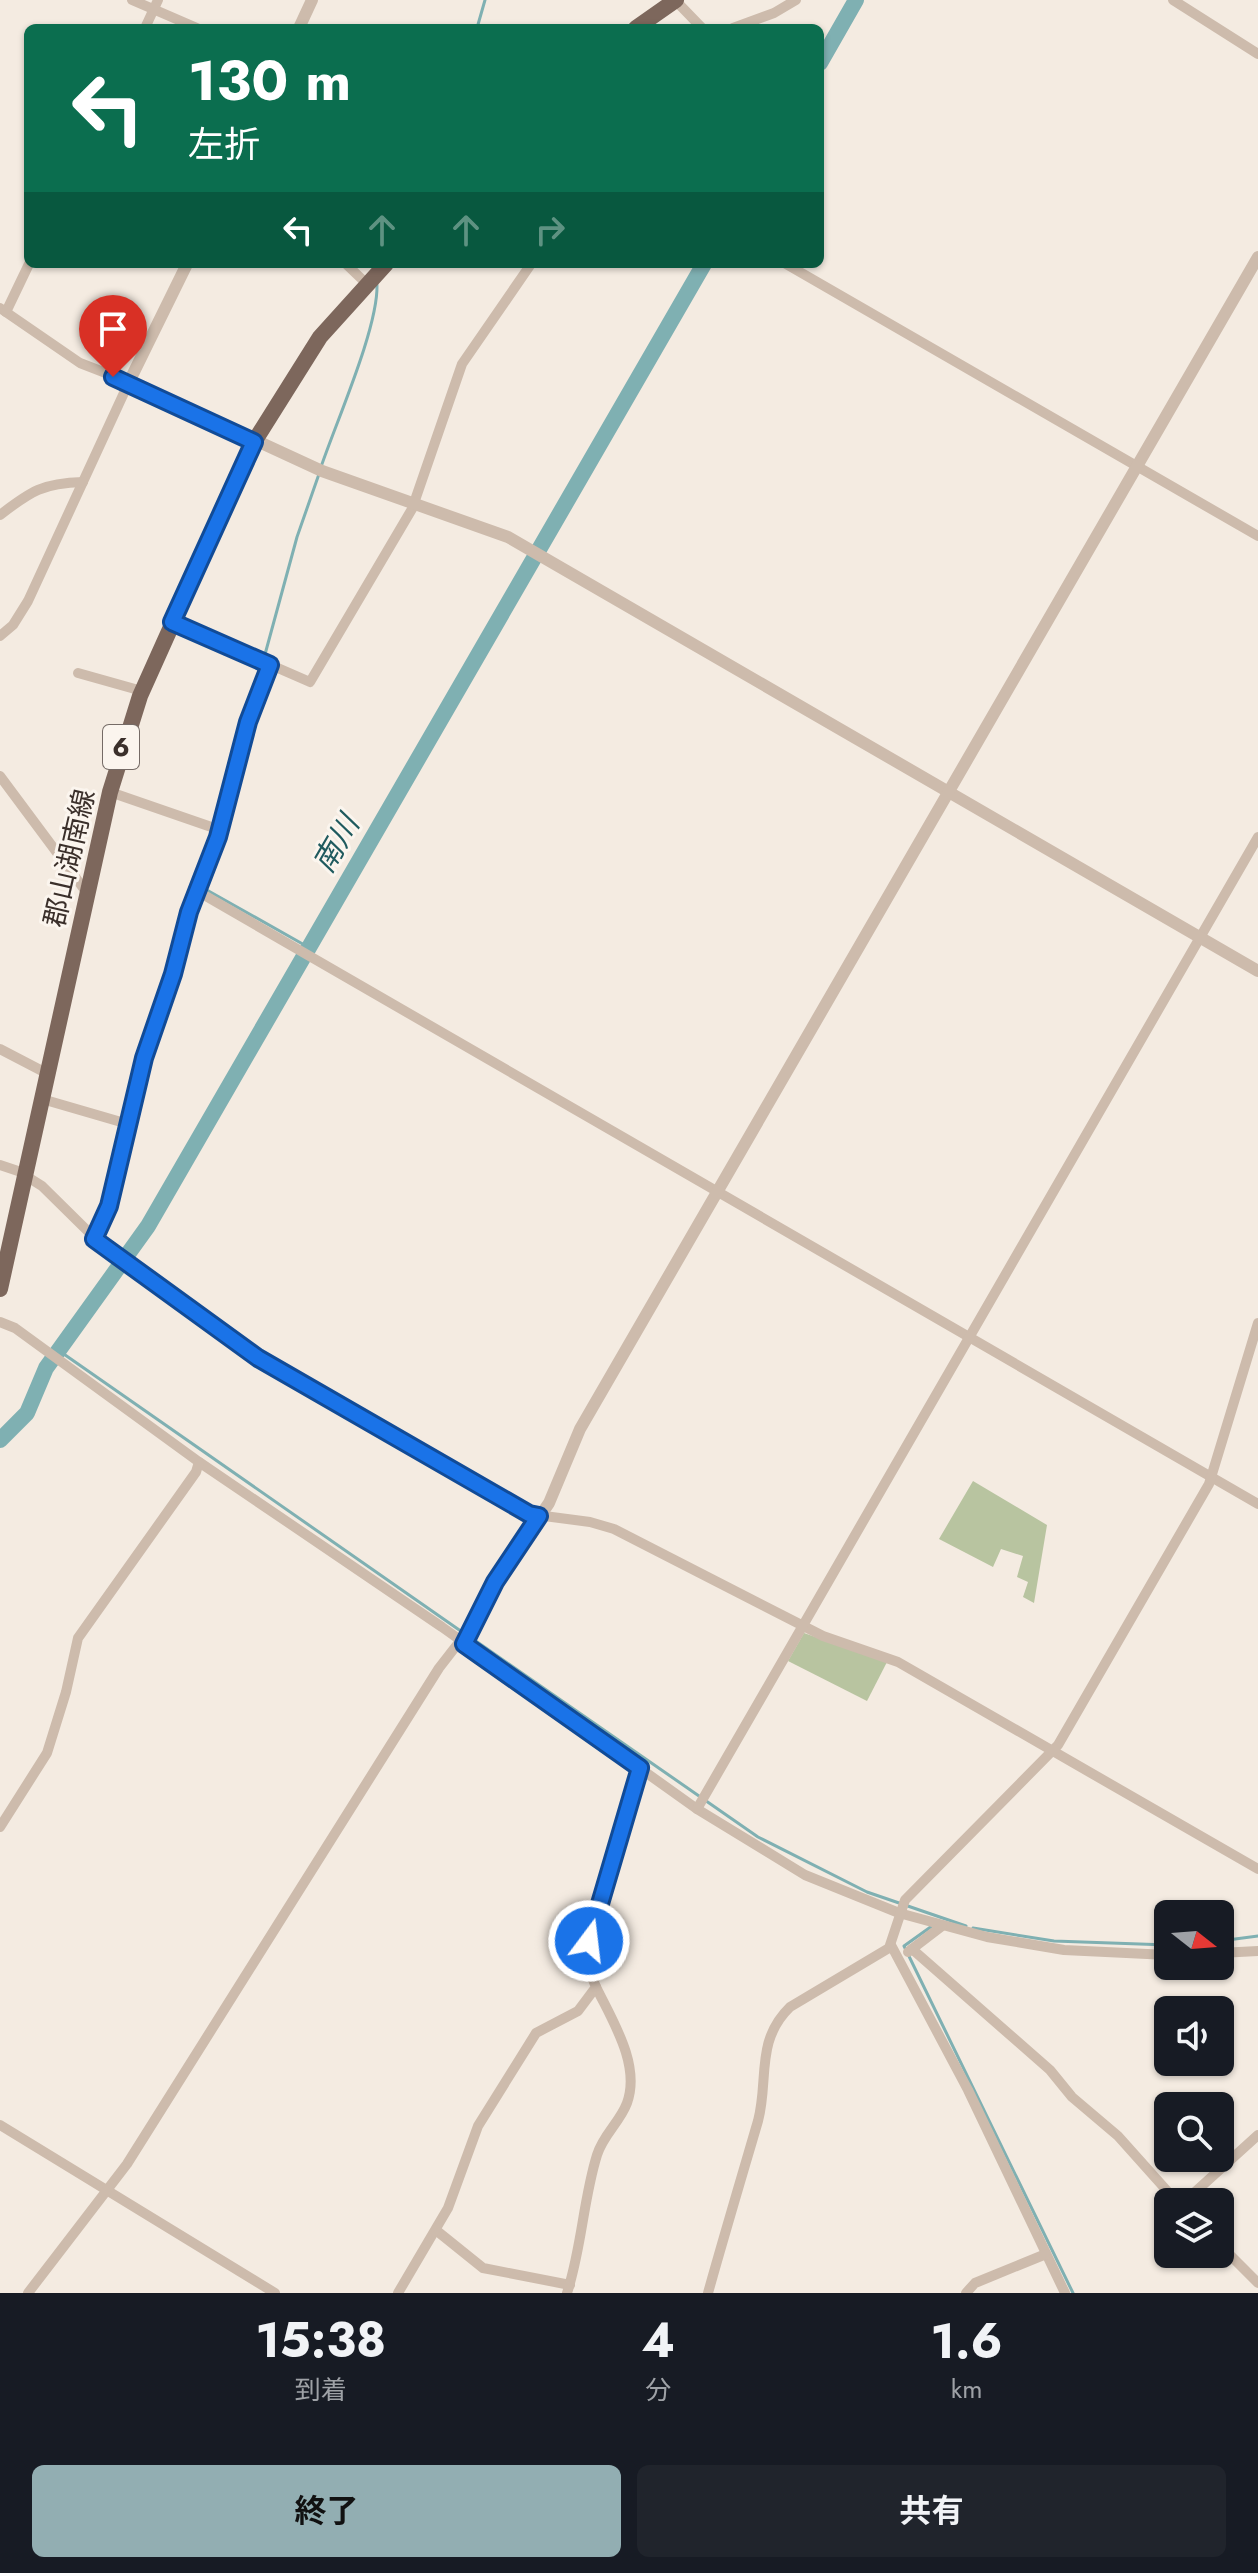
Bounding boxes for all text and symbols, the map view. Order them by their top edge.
text: 130 m [188,40,351,121]
icon: left [56,56,160,160]
text: 左折 [188,118,260,170]
icon: left [276,208,320,252]
icon: ahead [360,208,404,252]
icon: ahead [444,208,488,252]
icon: right [528,208,572,252]
pin [79,295,147,377]
icon: arrive [91,307,135,351]
road number: 6 [103,725,139,769]
street label: 郡山湖南線 [34,785,105,931]
water label: 南川 [302,804,371,880]
position arrow [547,1899,631,1983]
north arrow [1154,1900,1234,1980]
map controls [1154,1900,1234,2268]
button: sound [1154,1996,1234,2076]
button: search [1154,2092,1234,2172]
button: layers [1154,2188,1234,2268]
text: 15:38 [255,2306,386,2375]
text: 4 [642,2306,675,2375]
text: 1.6 [931,2307,1003,2376]
text: km [951,2370,982,2408]
text: 到着 [295,2371,347,2409]
text: 分 [645,2371,671,2409]
button: 終了 [32,2465,621,2557]
button: 共有 [637,2465,1226,2557]

